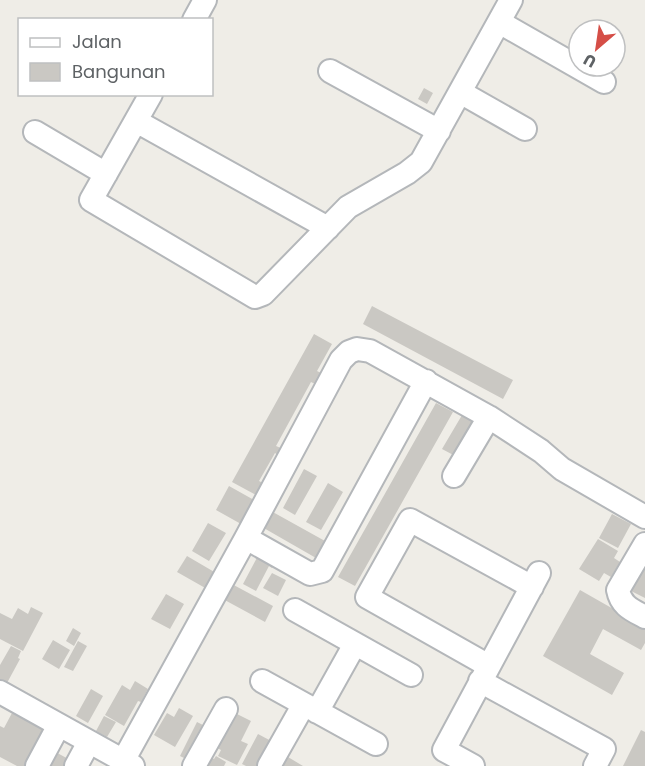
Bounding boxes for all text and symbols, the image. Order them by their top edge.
legend [18,18,213,96]
north arrow [567,18,627,78]
text: Jalan [72,29,122,54]
text: U [579,48,600,73]
text: Bangunan [72,59,166,84]

